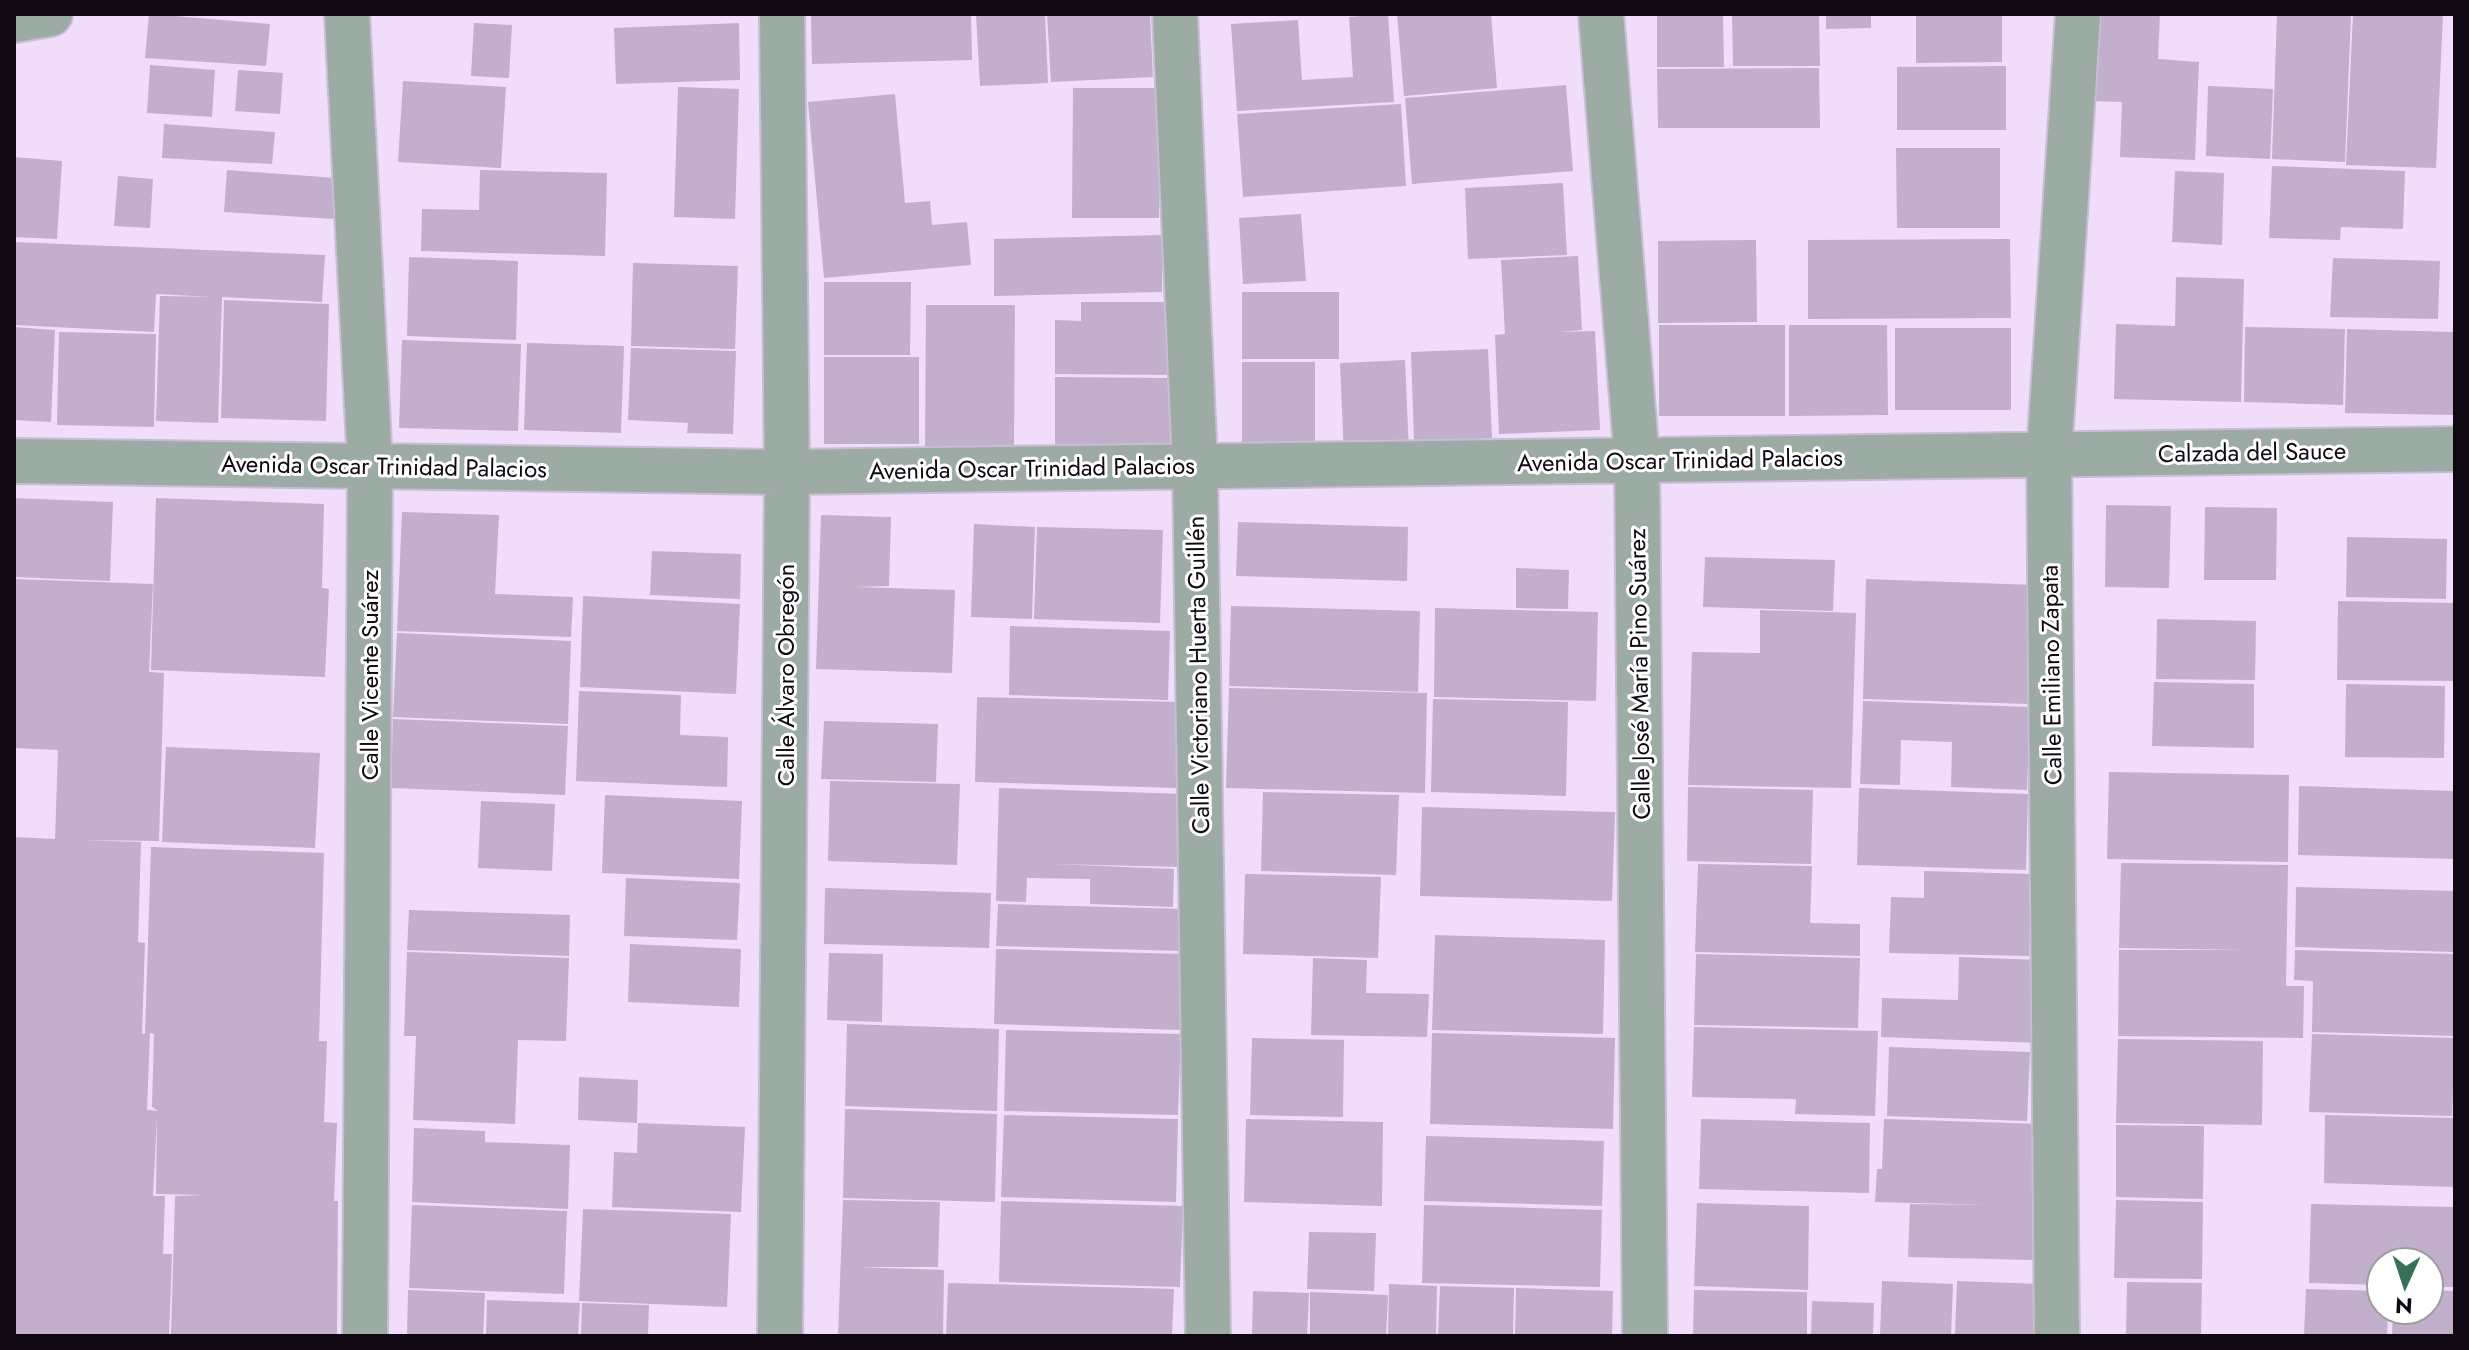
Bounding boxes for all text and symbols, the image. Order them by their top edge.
street label: Calzada del Sauce [2158,433,2346,471]
street label: Avenida Oscar Trinidad Palacios [1517,440,1843,480]
street label: Avenida Oscar Trinidad Palacios [221,446,547,486]
street label: Avenida Oscar Trinidad Palacios [869,448,1195,488]
street label: Calle Victoriano Huerta Guillén [1178,516,1218,834]
street label: Calle José María Pino Suárez [1619,528,1659,820]
street label: Calle Álvaro Obregón [768,564,803,786]
street label: Calle Emiliano Zapata [2032,565,2070,785]
street label: Calle Vicente Suárez [352,570,387,780]
north arrow [2365,1246,2445,1326]
text: N [2394,1290,2414,1322]

